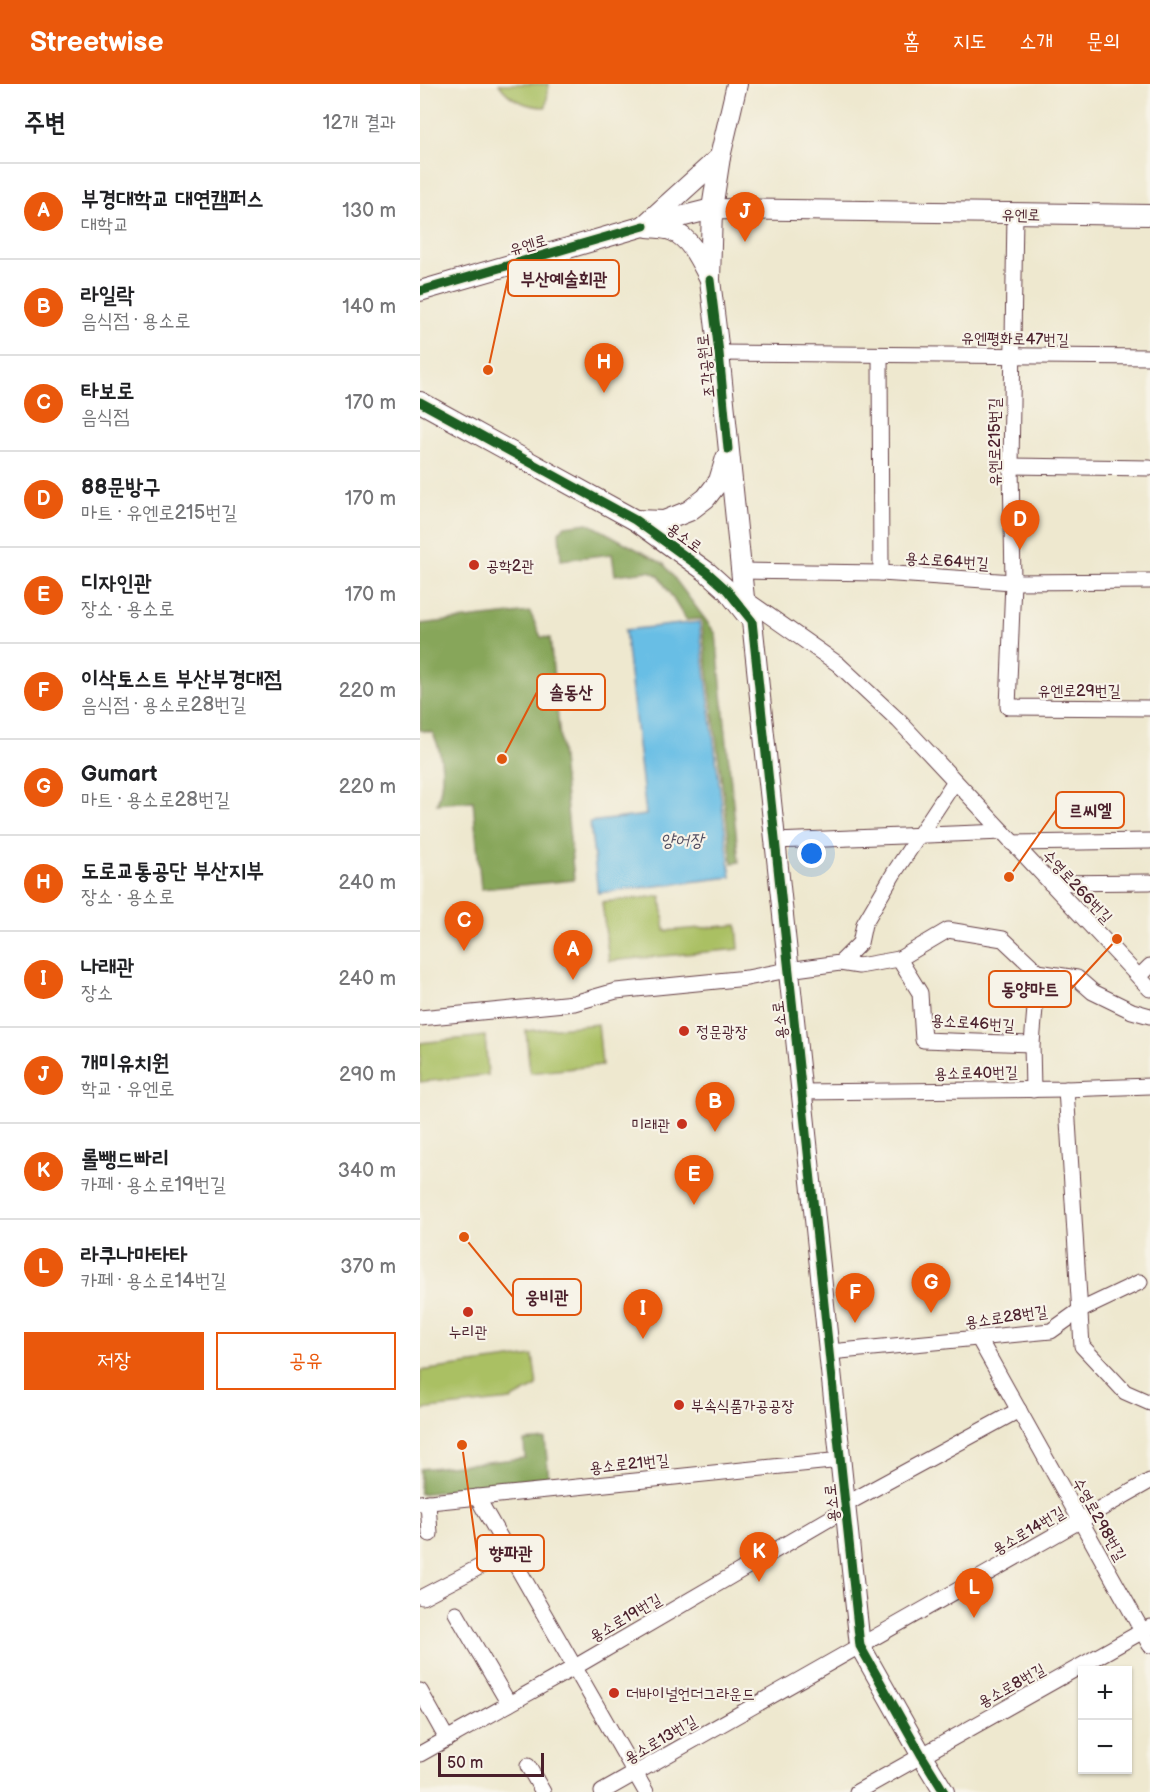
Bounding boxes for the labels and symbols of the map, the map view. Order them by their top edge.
pin: J [726,192,764,242]
street label: 유엔로 [1001,206,1040,225]
street label: 유엔로 [507,231,550,260]
callout: 부산예술회관 [508,260,619,296]
text: 부산예술회관 [521,269,608,290]
street label: 유엔평화로47번길 [961,329,1069,350]
street label: 조각공원로 [694,333,719,399]
pin: H [584,344,624,393]
street label: 유엔로215번길 [986,397,1005,486]
pin: D [1000,500,1040,550]
street label: 용소로 [663,519,705,557]
street label: 용소로64번길 [904,549,990,574]
place label: 공학2관 [486,557,534,576]
marker: 공학2관 [467,558,481,572]
callout: 솔동산 [537,674,605,710]
text: 솔동산 [549,682,593,703]
street label: 유엔로29번길 [1037,682,1121,701]
callout: 르씨엘 [1056,792,1124,828]
text: 르씨엘 [1068,800,1112,821]
water label: 양어장 [660,830,706,851]
your location [797,839,826,868]
street label: 수영로266번길 [1038,846,1116,928]
pin: C [444,902,483,951]
pin: A [554,930,592,980]
callout: 동양마트 [989,971,1071,1007]
text: 동양마트 [1001,979,1059,1000]
street label: 용소로 [769,999,792,1040]
street label: 용소로46번길 [930,1011,1016,1036]
place label: 정문광장 [696,1023,748,1042]
marker: 정문광장 [677,1024,691,1038]
street label: 용소로40번길 [934,1063,1018,1084]
pin: B [696,1082,734,1132]
place label: 미래관 [631,1116,670,1135]
marker: 미래관 [675,1117,689,1131]
pin: E [674,1156,714,1205]
pin: G [912,1264,950,1313]
pin: F [836,1274,874,1323]
callout: 웅비관 [513,1279,581,1315]
text: 웅비관 [525,1287,569,1308]
pin: I [624,1290,662,1339]
street label: 용소로28번길 [964,1302,1049,1333]
marker: 누리관 [461,1305,475,1319]
place label: 누리관 [449,1323,487,1342]
place label: 부속식품가공공장 [691,1397,794,1416]
marker: 부속식품가공공장 [672,1398,686,1412]
street label: 용소로21번길 [588,1451,670,1478]
street label: 수영로298번길 [1068,1475,1129,1565]
street label: 용소로 [821,1483,844,1523]
street label: 용소로14번길 [989,1503,1068,1560]
pin: K [740,1532,778,1582]
callout: 향파관 [477,1535,544,1571]
text: 향파관 [488,1543,533,1564]
pin: L [954,1568,994,1618]
street label: 용소로19번길 [586,1590,665,1646]
street label: 용소로8번길 [975,1660,1049,1712]
place label: 더바이널언더그라운드 [626,1685,755,1704]
marker: 더바이널언더그라운드 [607,1686,621,1700]
street label: 용소로13번길 [621,1712,700,1769]
scale bar [438,1750,544,1778]

